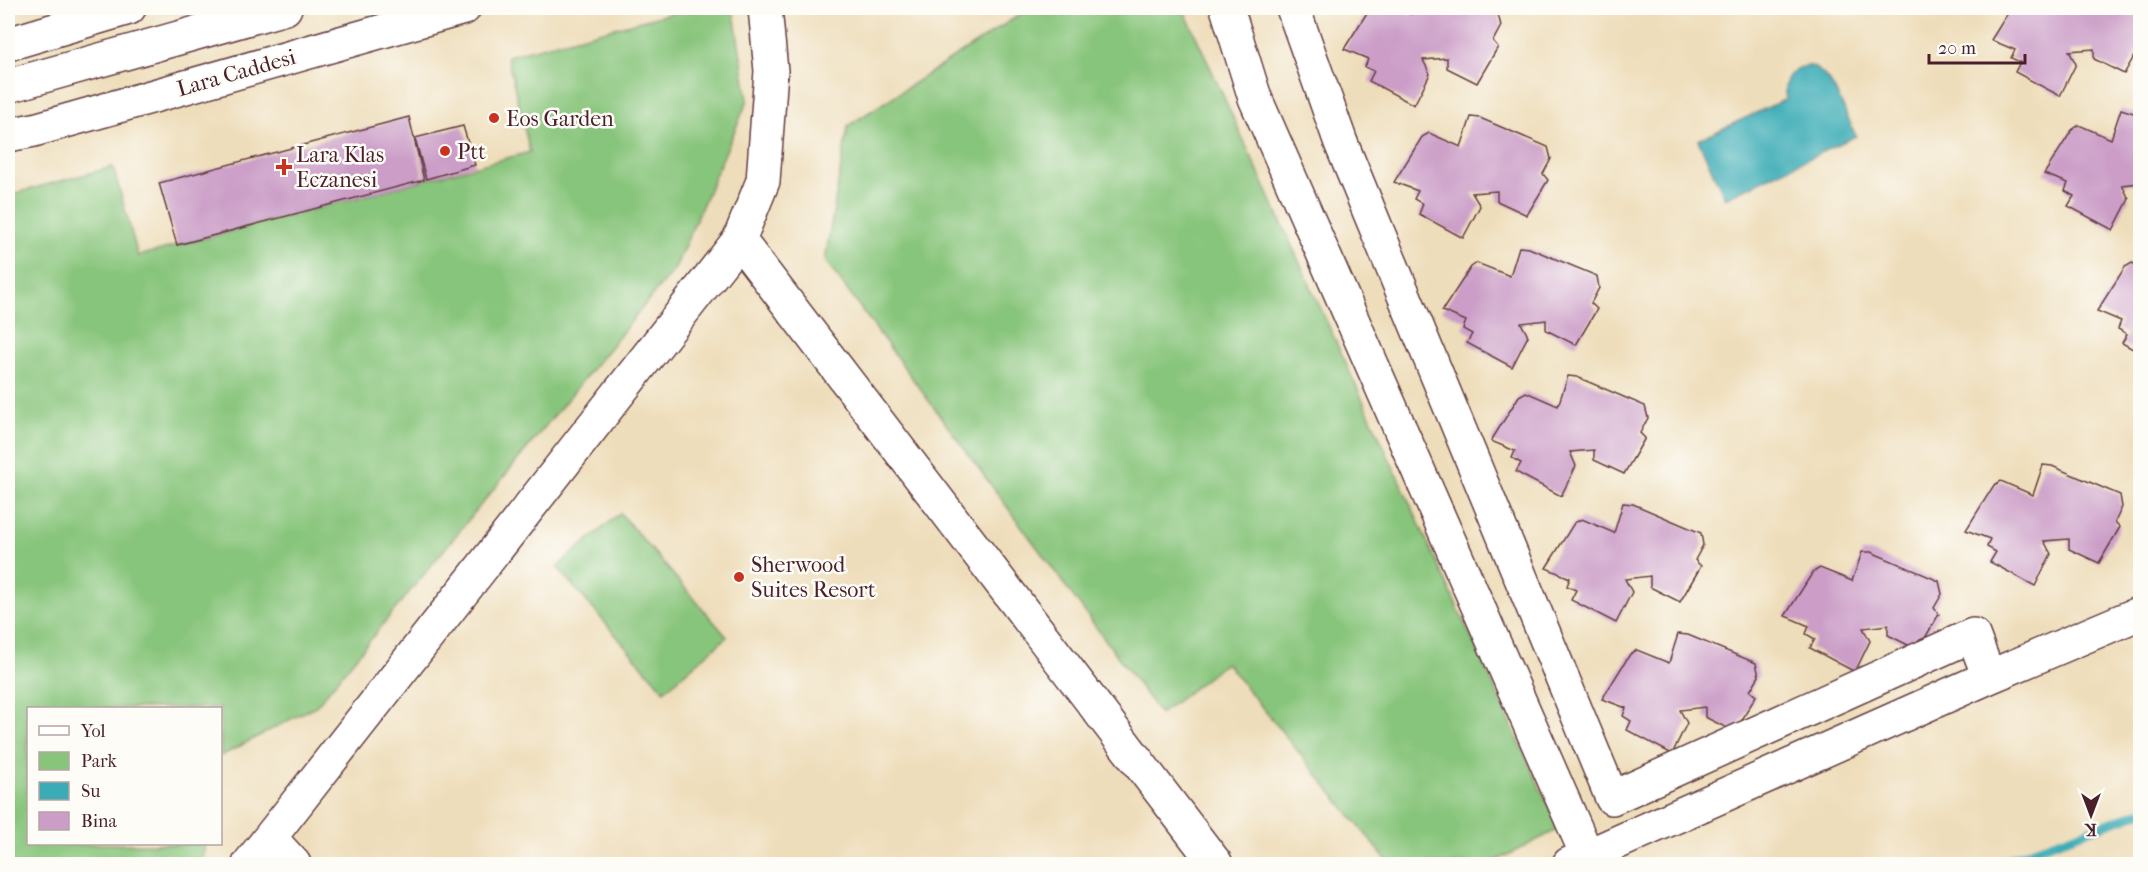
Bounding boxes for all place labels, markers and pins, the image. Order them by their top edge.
place label: Eos Garden [506,106,614,132]
marker: Eos Garden [487,111,501,125]
place label: Ptt [457,139,486,165]
place label: Lara Klas Eczanesi [296,142,384,193]
marker: Ptt [438,144,452,158]
marker: Lara Klas Eczanesi [277,160,291,174]
place label: Sherwood Suites Resort [751,552,876,603]
marker: Sherwood Suites Resort [732,570,746,584]

